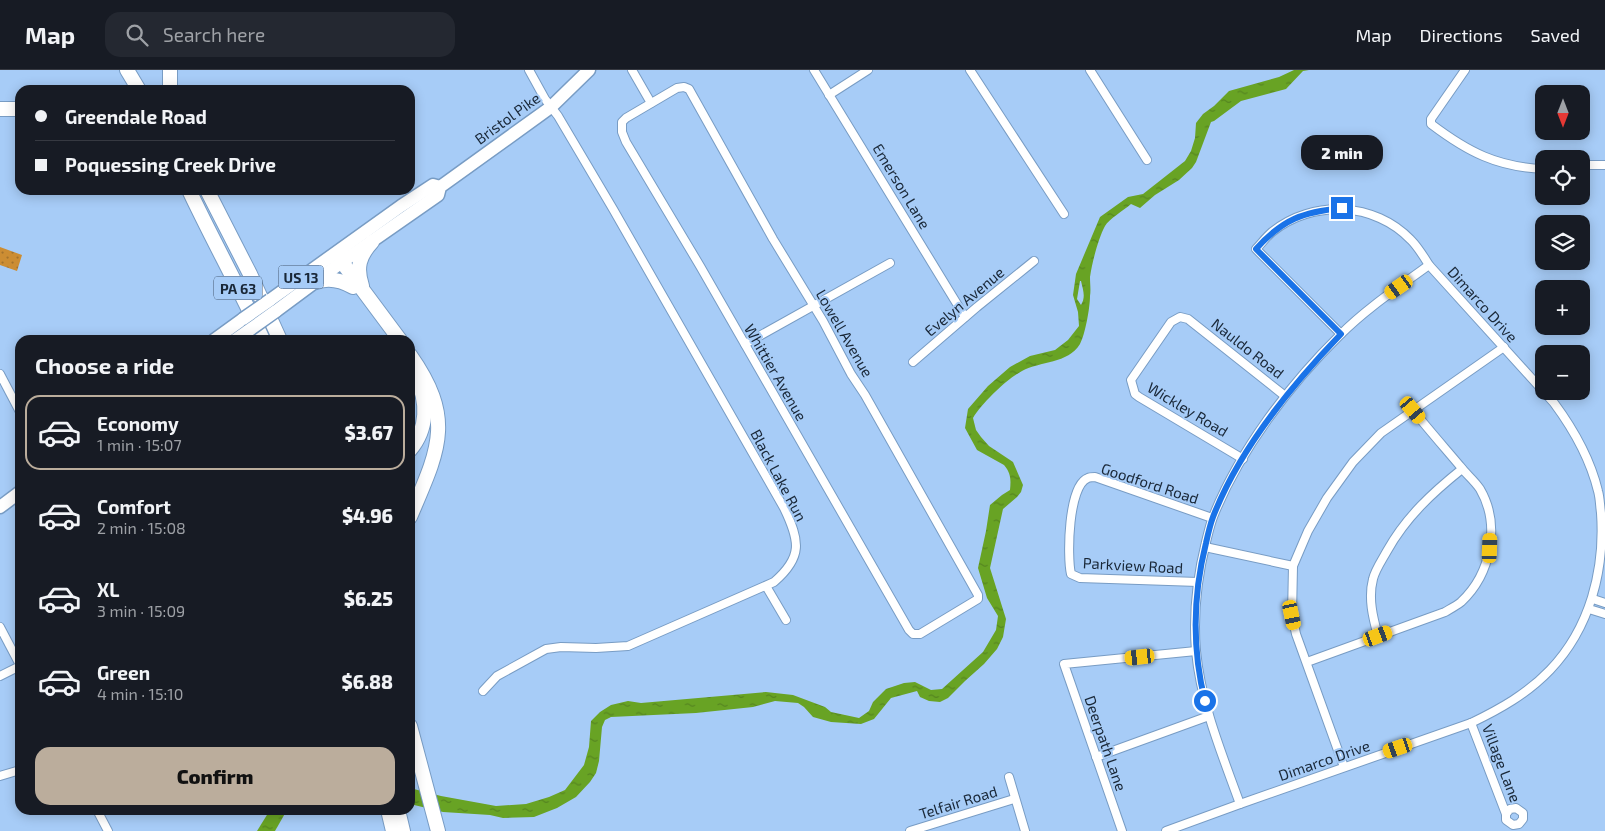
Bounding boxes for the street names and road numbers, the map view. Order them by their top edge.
street label: Bristol Pike [471,88,543,148]
street label: Emerson Lane [869,140,935,232]
street label: Evelyn Avenue [921,262,1007,340]
street label: Dimarco Drive [1444,262,1522,346]
road number: US 13 [278,266,324,288]
road number: PA 63 [214,277,262,300]
street label: Lowell Avenue [813,286,877,380]
street label: Nauldo Road [1208,314,1288,382]
street label: Whittier Avenue [741,320,811,424]
street label: Wickley Road [1144,378,1232,440]
street label: Black Lake Run [747,426,811,524]
street label: Goodford Road [1099,459,1201,507]
street label: Parkview Road [1082,553,1184,577]
street label: Deerpath Lane [1081,693,1131,793]
street label: Village Lane [1479,721,1525,805]
street label: Dimarco Drive [1276,736,1372,784]
street label: Telfair Road [917,782,999,822]

